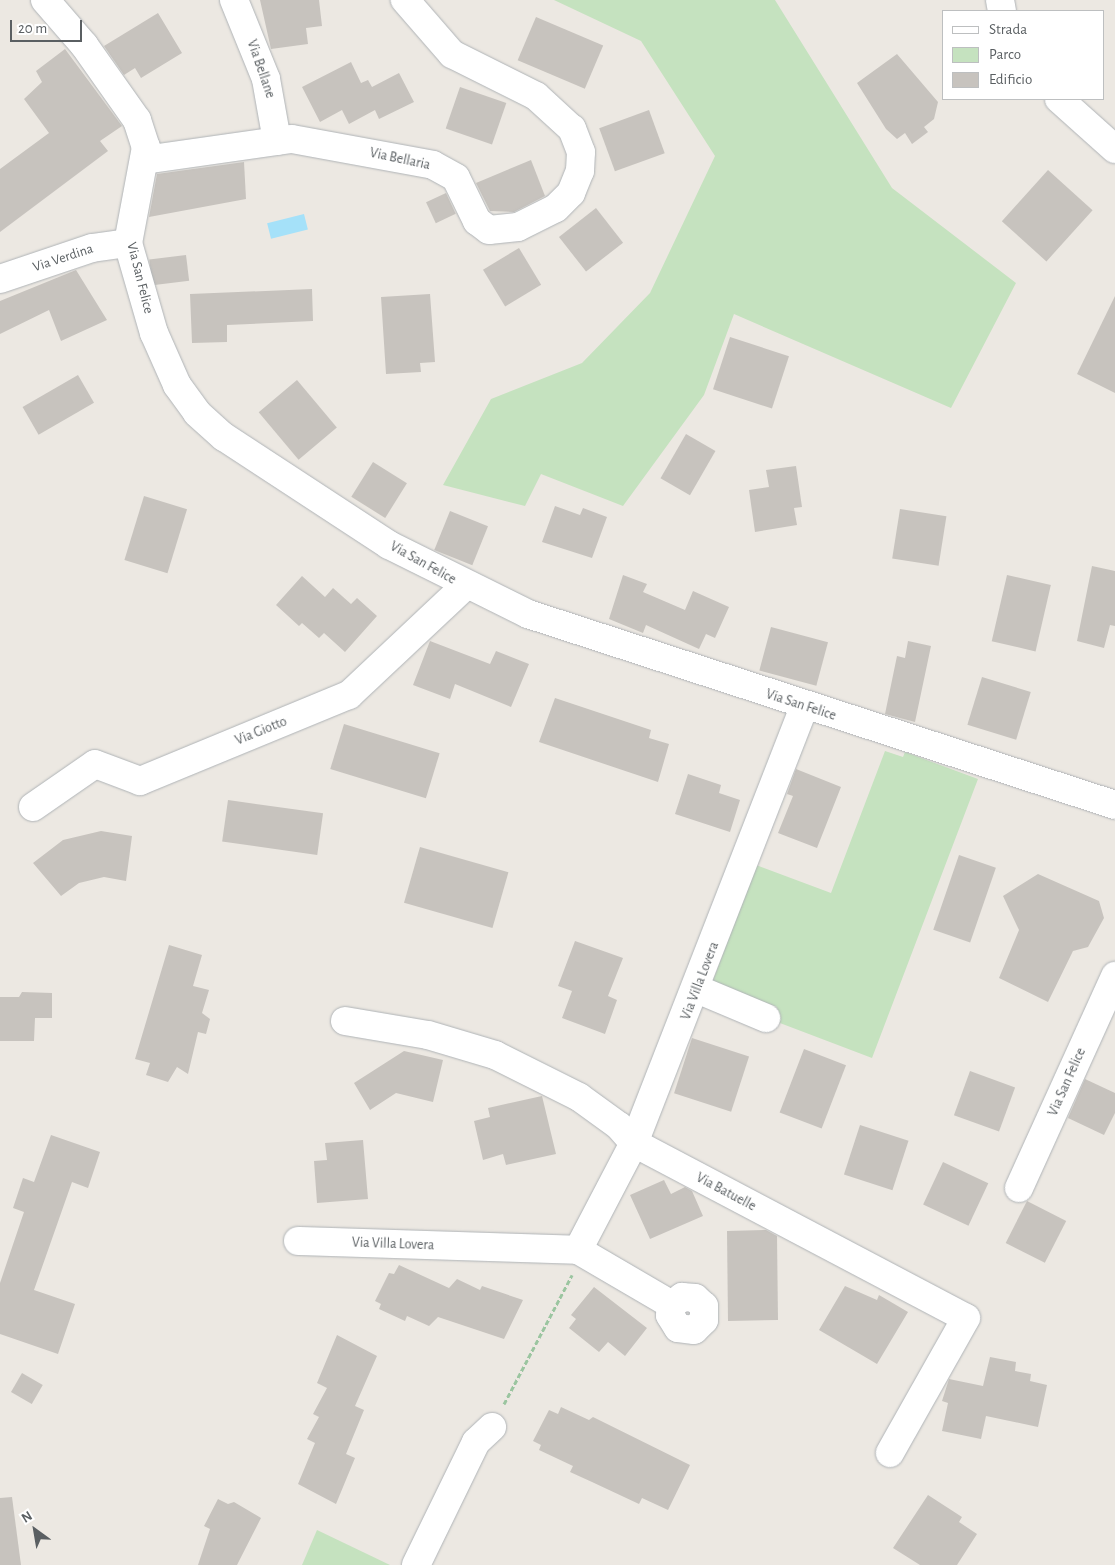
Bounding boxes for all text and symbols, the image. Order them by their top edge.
scale bar [12,10,85,42]
legend [942,10,1105,100]
text: 20 m [18,21,47,36]
text: Strada [989,22,1027,37]
street label: Via Bellane [243,38,279,100]
text: Parco [989,47,1021,62]
text: Edificio [989,72,1032,87]
street label: Via Bellaria [368,144,432,174]
street label: Via Verdina [31,240,95,276]
street label: Via San Felice [123,241,157,315]
street label: Via San Felice [387,538,459,588]
street label: Via San Felice [764,686,838,724]
street label: Via Giotto [233,713,289,749]
street label: Via Villa Lovera [677,940,723,1022]
street label: Via San Felice [1044,1045,1090,1119]
street label: Via Batuelle [693,1169,759,1215]
street label: Via Villa Lovera [352,1234,434,1254]
north arrow [10,1505,60,1555]
text: N [19,1509,35,1526]

